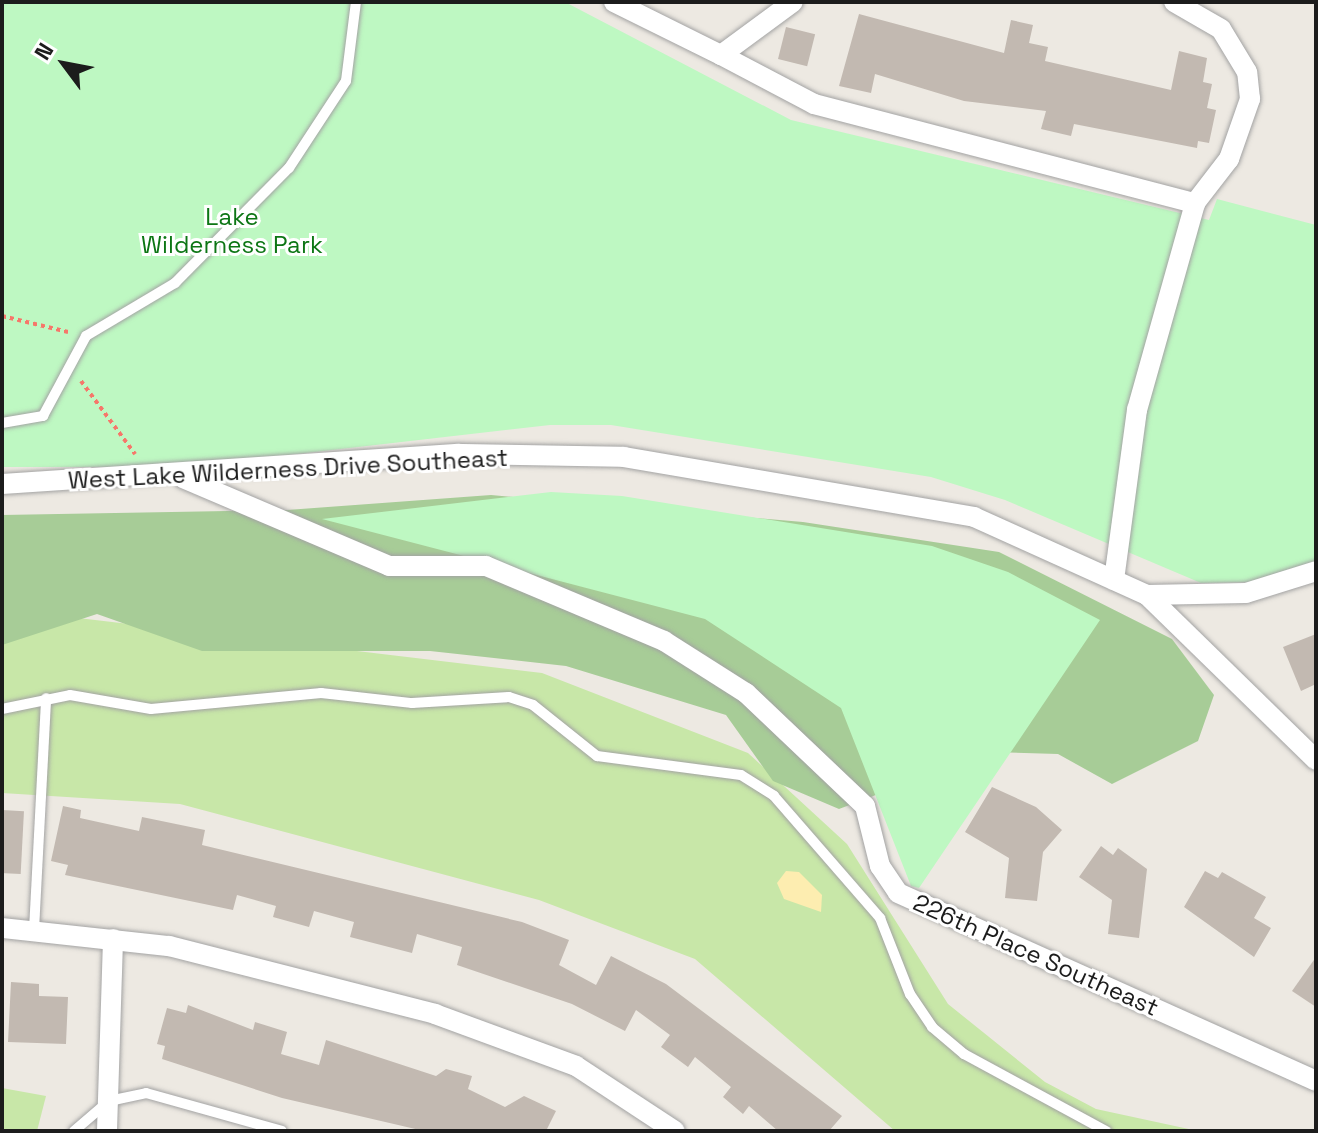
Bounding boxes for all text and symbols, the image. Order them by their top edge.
north arrow [24,24,104,104]
text: N [28,38,59,65]
park label: Lake Wilderness Park [141,203,323,259]
street label: West Lake Wilderness Drive Southeast [67,443,509,495]
street label: 226th Place Southeast [909,888,1163,1022]

